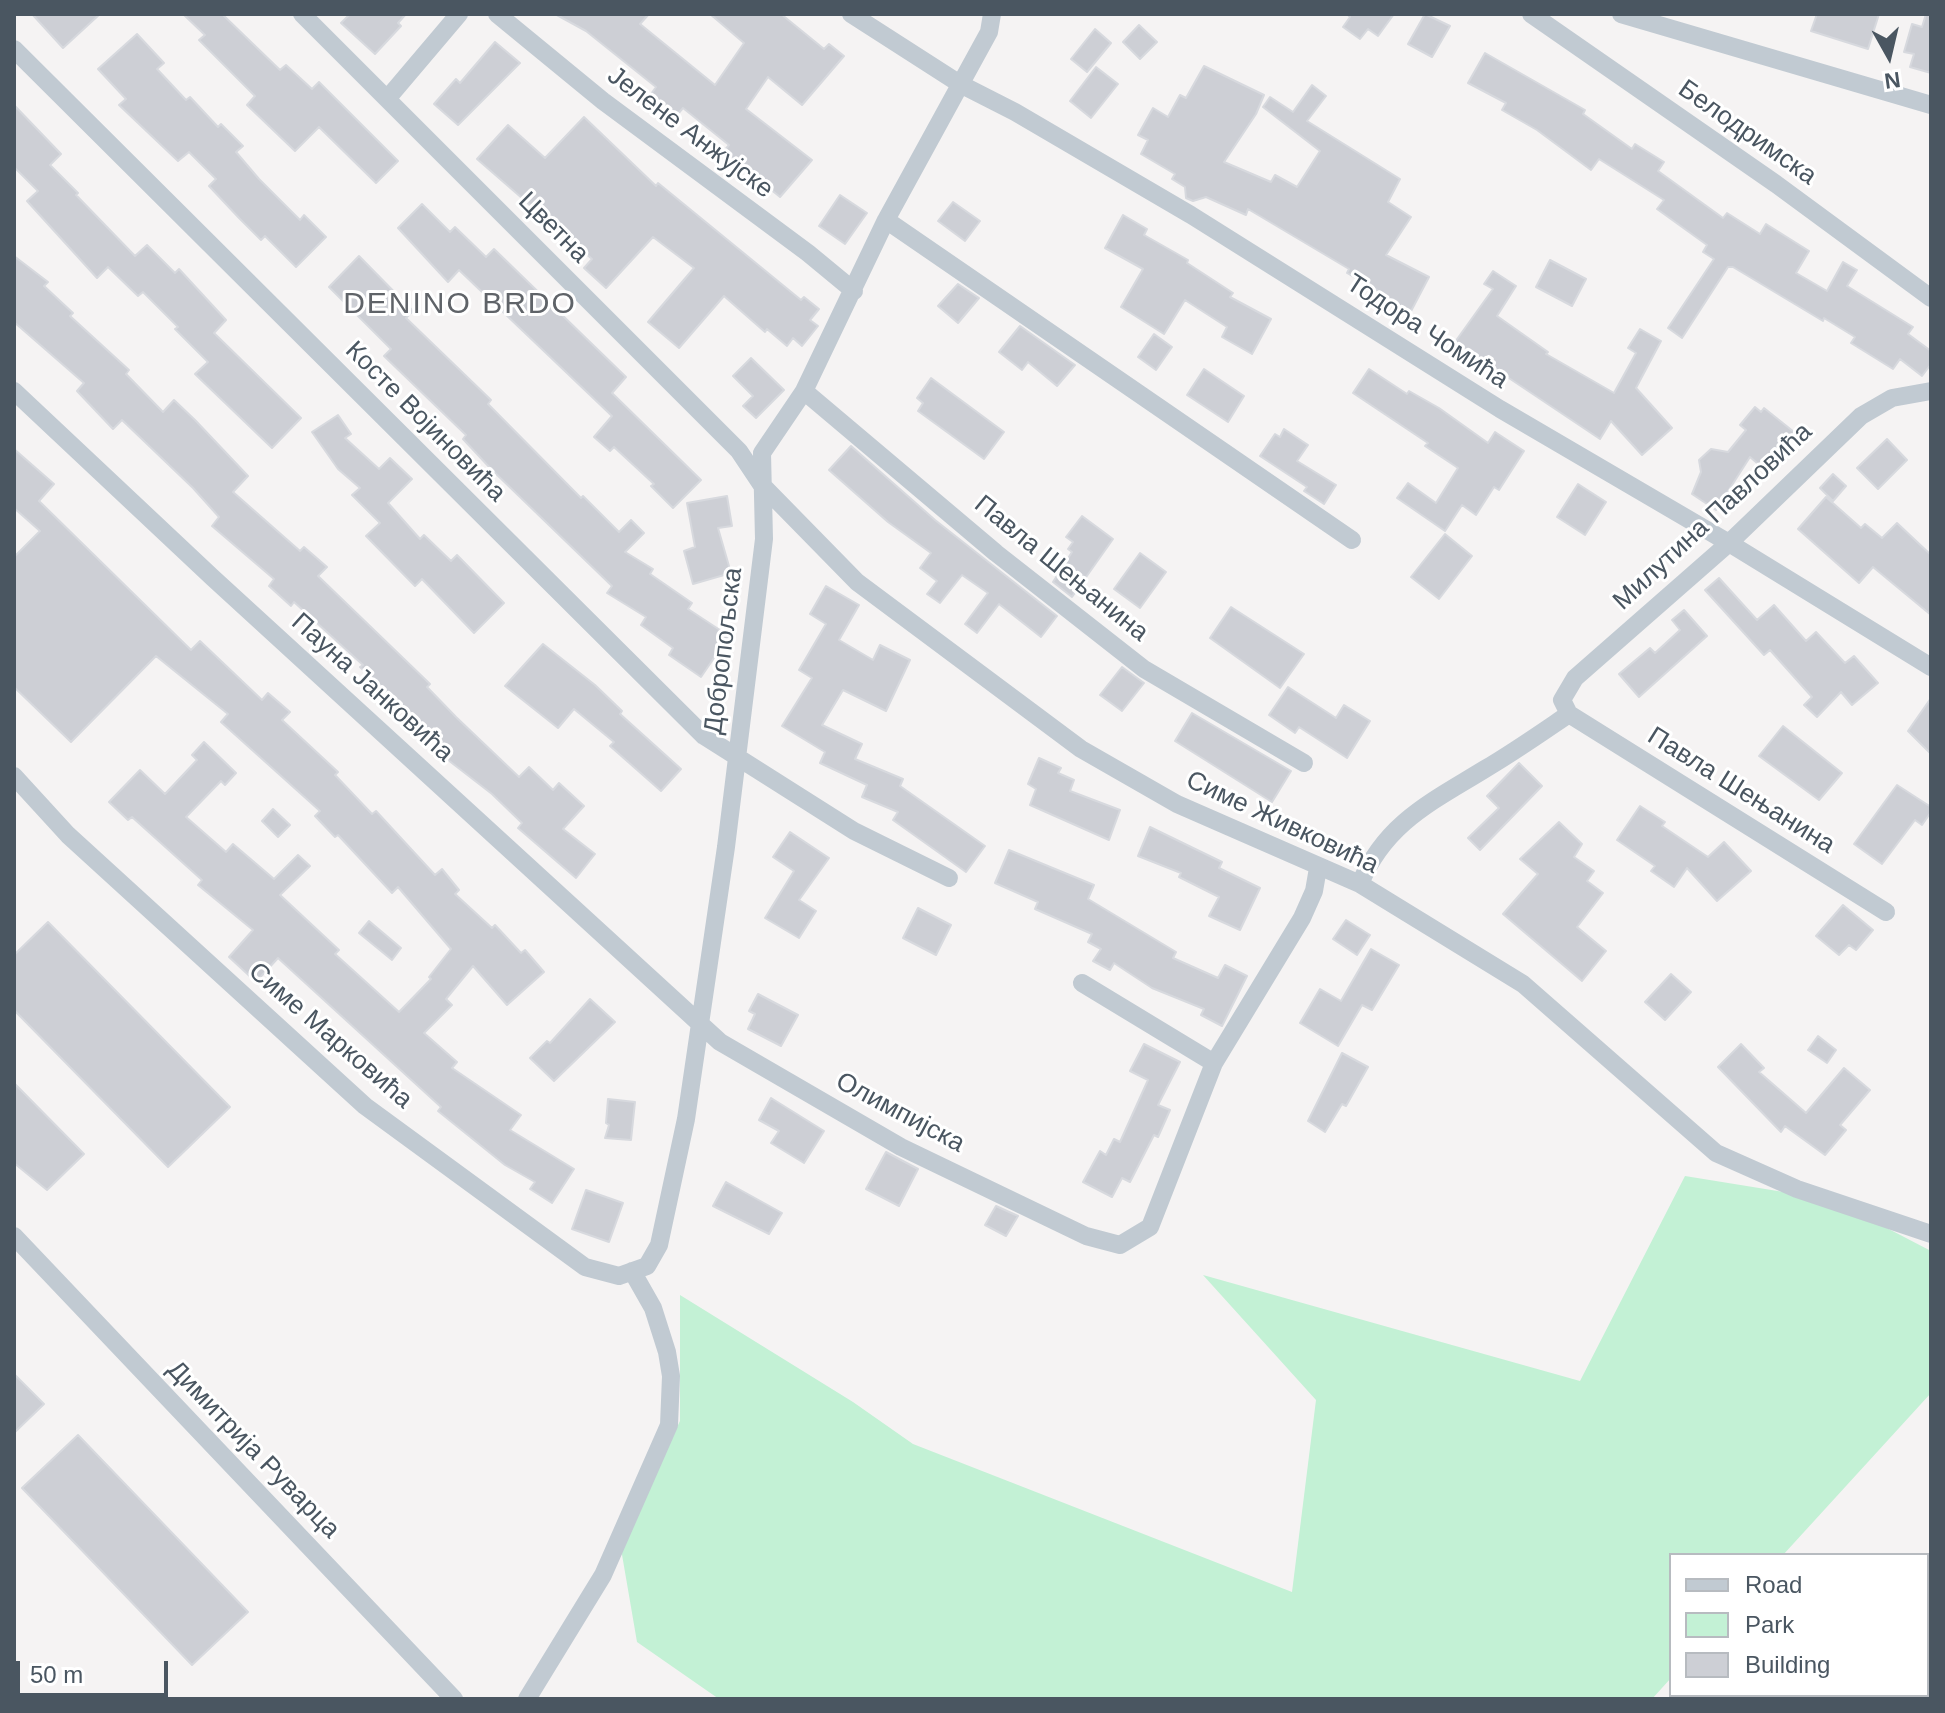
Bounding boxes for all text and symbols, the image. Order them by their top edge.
north arrow [1849,16,1929,96]
street label: Јелене Анжујске [601,60,779,206]
text: N [1883,67,1902,94]
street label: Белодримска [1672,74,1822,192]
street label: Цветна [511,186,595,270]
street label: Тодора Чомића [1340,268,1514,396]
district label: DENINO BRDO [343,287,577,323]
street label: Косте Војиновића [338,335,512,509]
street label: Милутина Павловића [1607,417,1819,617]
street label: Павла Шењанина [968,489,1154,649]
street label: Добропољска [698,566,750,736]
street label: Пауна Јанковића [285,607,459,769]
street label: Павла Шењанина [1642,721,1840,861]
street label: Симе Живковића [1181,765,1383,881]
street label: Симе Марковића [242,956,418,1116]
street label: Олимпијска [830,1066,970,1160]
street label: Димитрија Руварца [160,1355,346,1545]
legend [1669,1553,1929,1697]
text: Road [1745,1571,1802,1598]
text: Park [1745,1611,1794,1638]
scale bar [20,1645,172,1695]
text: Building [1745,1651,1830,1678]
text: 50 m [30,1661,83,1688]

